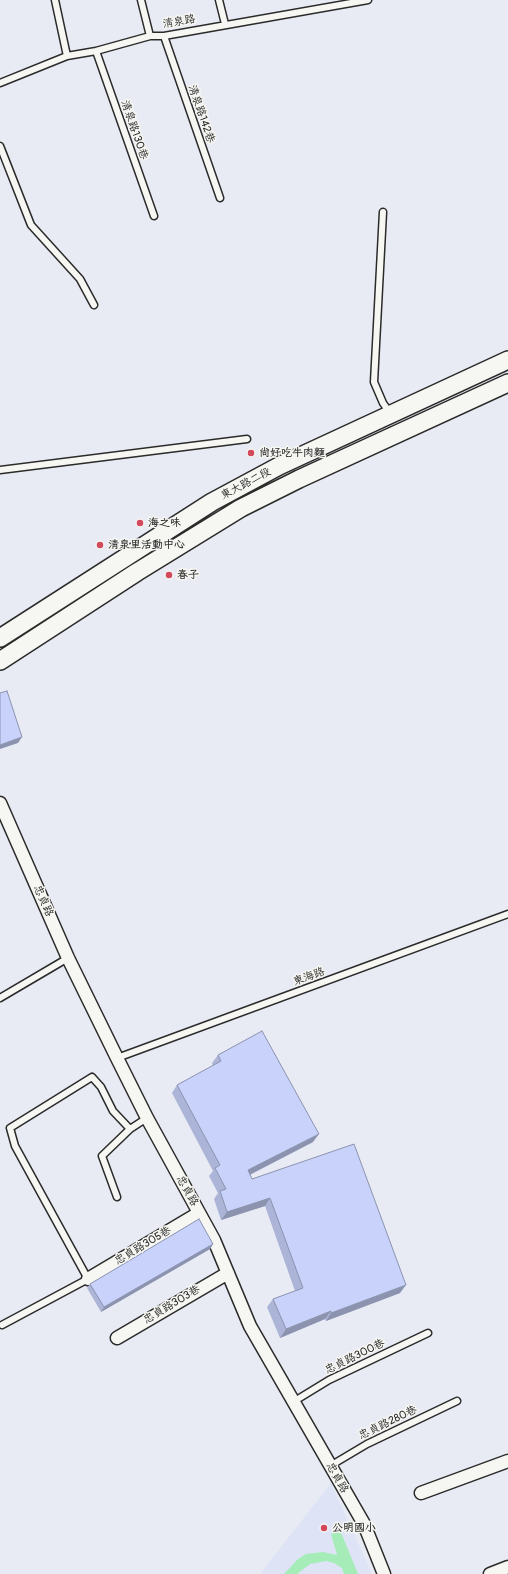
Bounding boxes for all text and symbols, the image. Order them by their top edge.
street label: 清泉路 [162,13,196,31]
street label: 清泉路142巷 [185,83,217,145]
street label: 清泉路130巷 [118,99,150,161]
place label: 尚好吃牛肉麵 [259,446,325,460]
marker: 尚好吃牛肉麵 [246,448,256,458]
street label: 東大路二段 [219,465,273,503]
place label: 海之味 [148,516,181,530]
marker: 海之味 [135,518,145,528]
place label: 清泉里活動中心 [108,538,185,552]
marker: 清泉里活動中心 [95,540,105,550]
place label: 春子 [177,568,199,582]
marker: 春子 [164,570,174,580]
street label: 忠貞路 [30,883,56,919]
street label: 東海路 [291,965,327,989]
street label: 忠貞路 [173,1173,201,1209]
street label: 忠貞路305巷 [112,1224,174,1268]
street label: 忠貞路303巷 [141,1283,203,1327]
street label: 忠貞路300巷 [323,1337,387,1377]
street label: 忠貞路280巷 [357,1403,419,1443]
street label: 忠貞路 [323,1460,351,1496]
place label: 公明國小 [332,1521,376,1535]
marker: 公明國小 [319,1523,329,1533]

